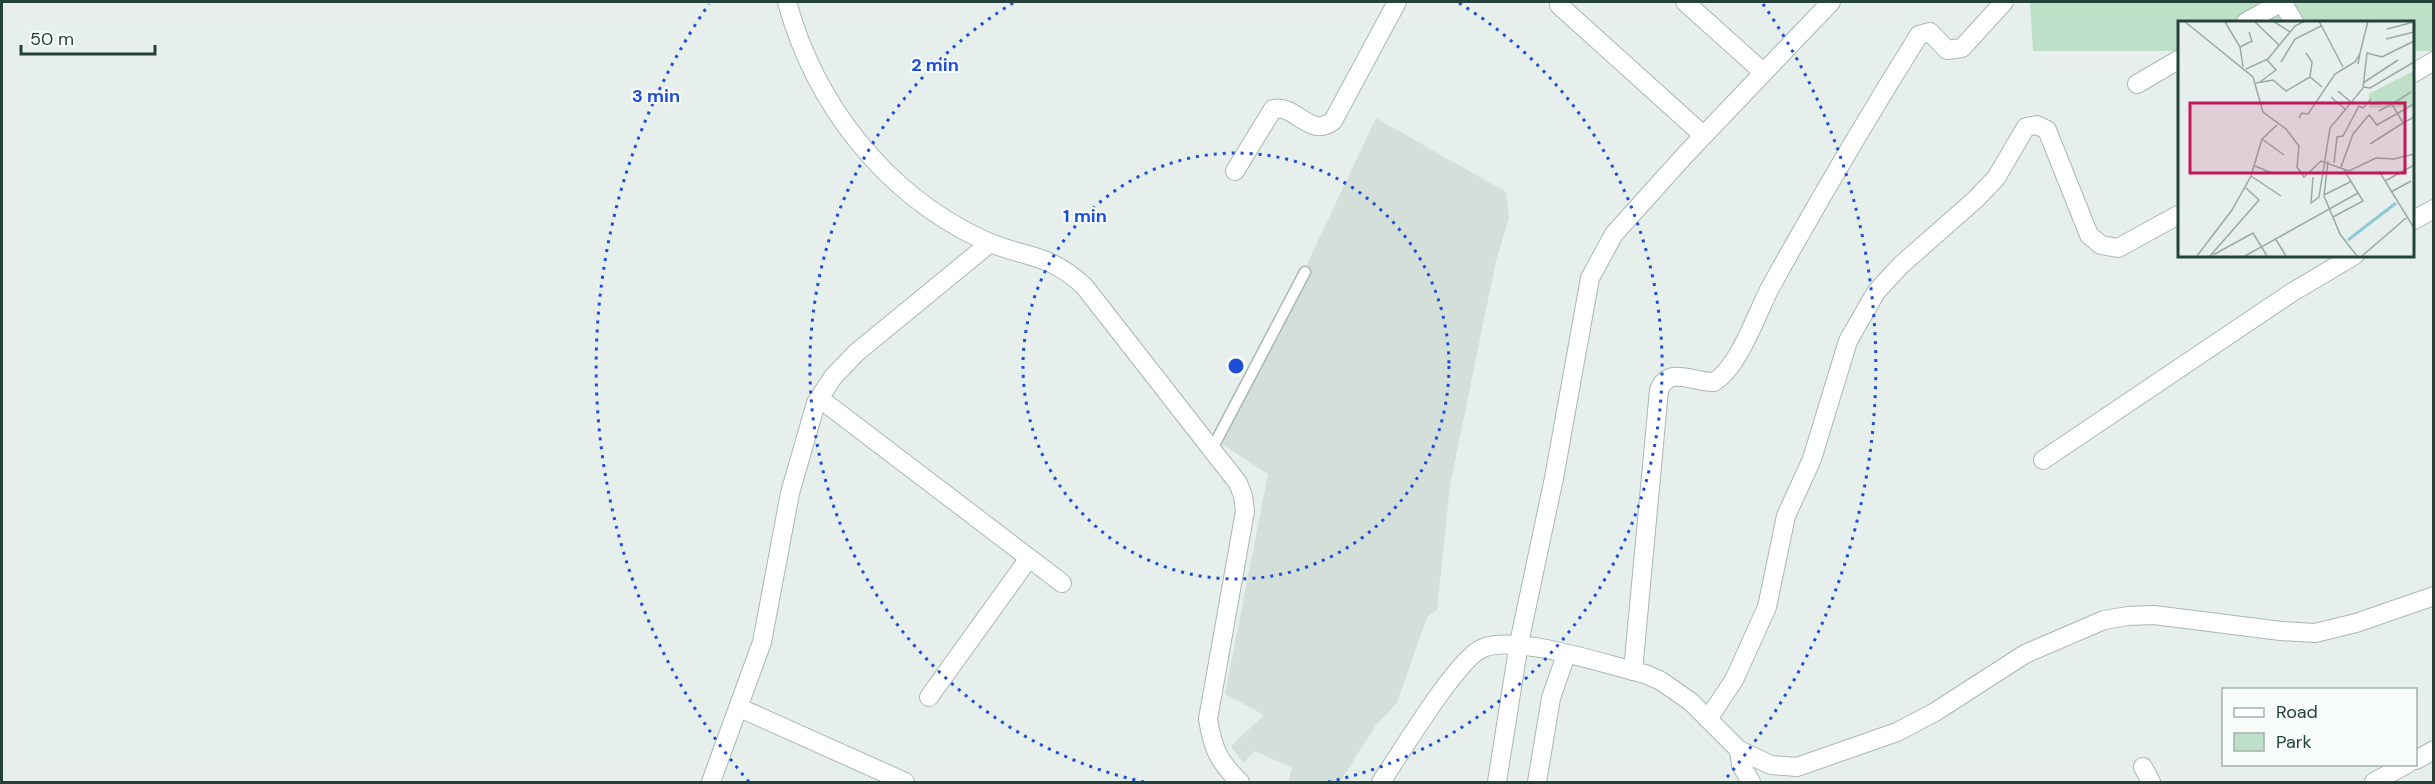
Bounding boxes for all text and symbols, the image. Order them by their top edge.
scale bar [21,18,154,56]
inset map [2178,21,2414,256]
text: 50 m [30,27,74,51]
text: 2 min [911,53,959,77]
text: 3 min [632,84,680,108]
text: 1 min [1063,204,1107,228]
centre of rings [1226,356,1246,376]
legend [2222,688,2417,766]
text: Road [2276,700,2318,724]
text: Park [2276,730,2312,754]

